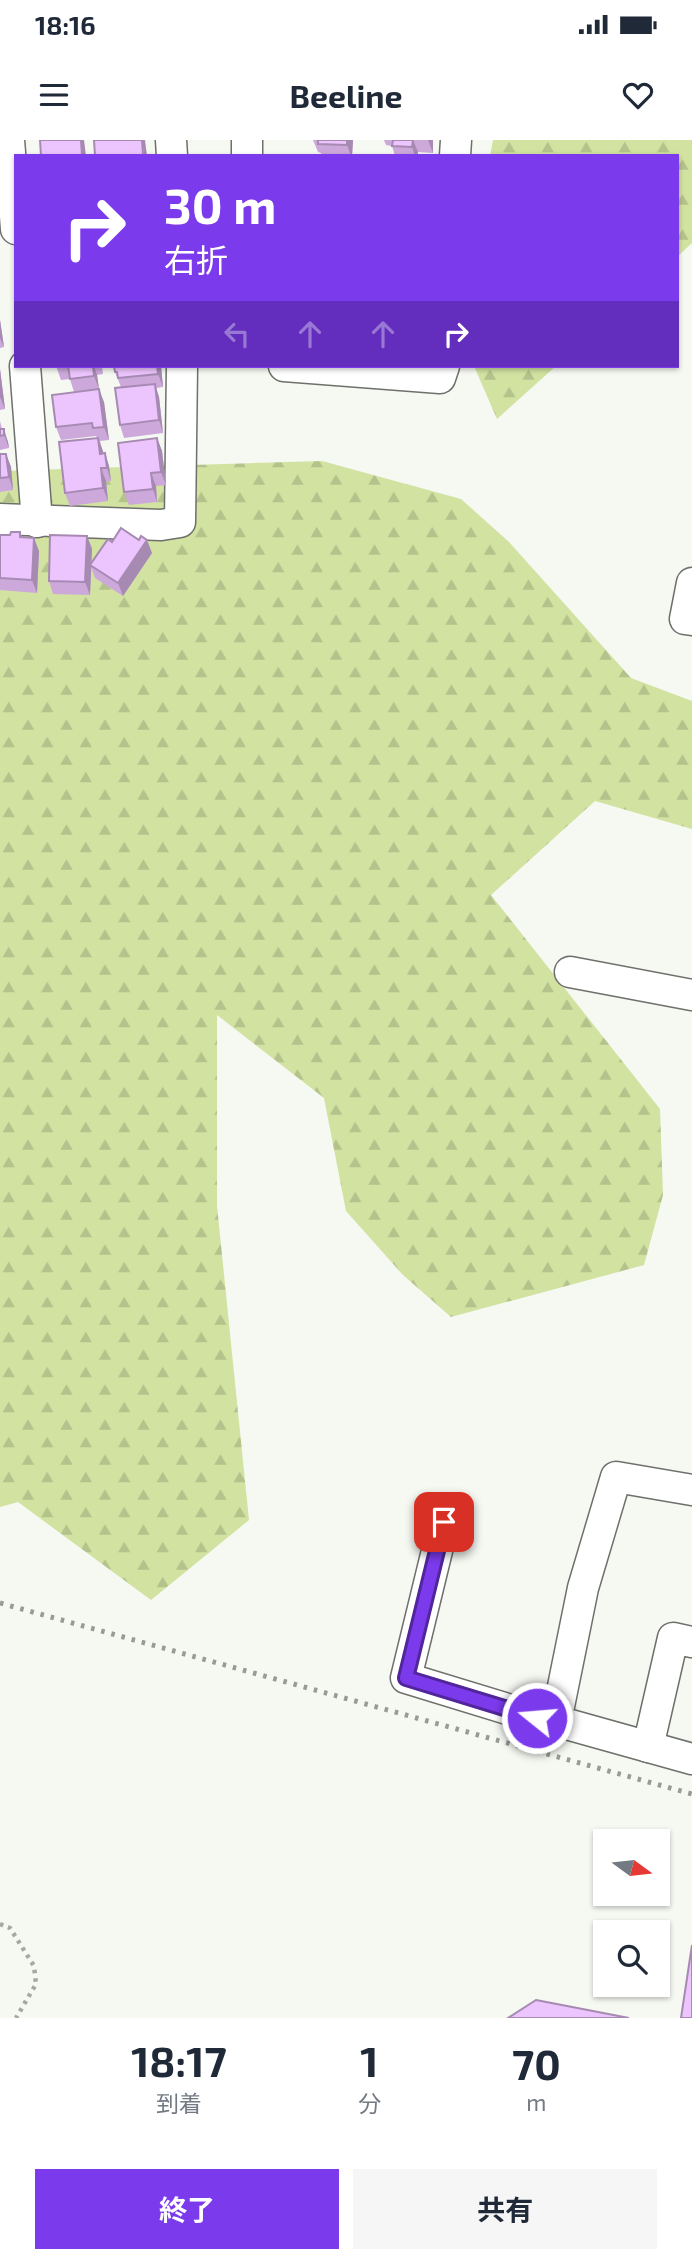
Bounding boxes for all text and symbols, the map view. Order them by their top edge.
text: 18:16 [35,9,96,40]
icon: menu [35,76,73,114]
text: Beeline [289,76,403,114]
icon: heart [619,76,657,114]
text: 30 m [164,175,276,234]
icon: right [49,182,140,273]
text: 右折 [164,240,228,278]
icon: left [218,315,256,353]
icon: ahead [291,315,329,353]
icon: ahead [364,315,402,353]
icon: right [437,315,475,353]
pin [414,1492,474,1552]
icon: arrive [425,1503,463,1541]
position arrow [500,1681,574,1755]
north arrow [593,1829,670,1906]
map controls [593,1829,670,1997]
button: search [593,1920,670,1997]
text: 18:17 [131,2035,227,2085]
text: 1 [360,2035,378,2085]
text: 70 [512,2038,561,2088]
text: m [526,2088,547,2116]
text: 到着 [156,2089,202,2117]
text: 分 [358,2089,381,2117]
button: 終了 [35,2169,339,2249]
button: 共有 [353,2169,657,2249]

